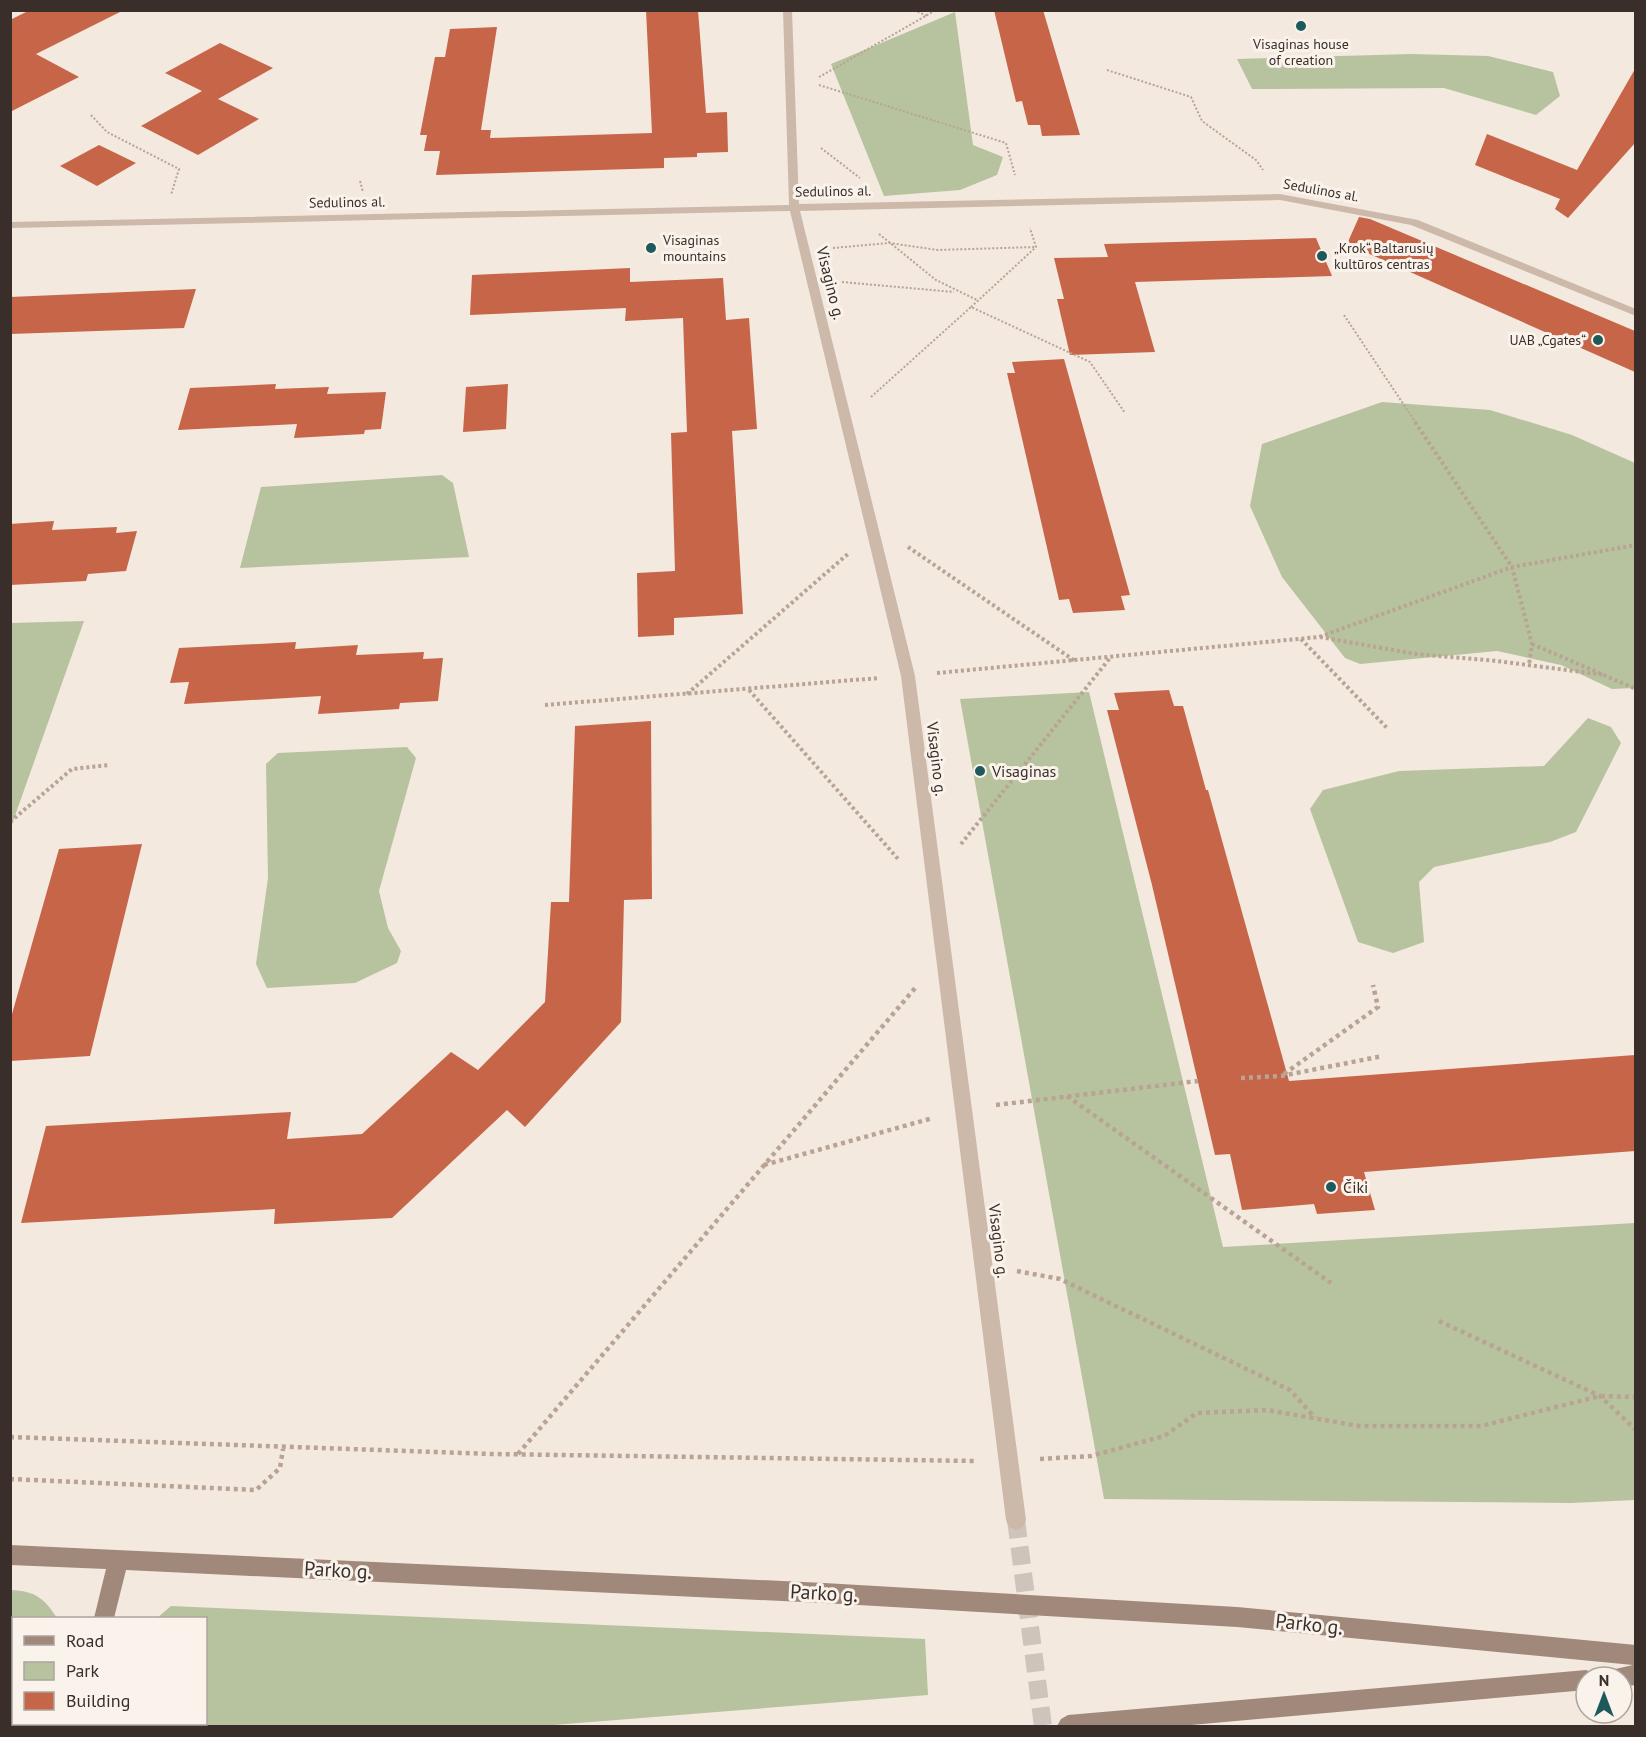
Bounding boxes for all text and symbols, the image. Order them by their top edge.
marker: Visaginas house of creation [1294,19,1308,33]
place label: Visaginas house of creation [1252,35,1349,69]
street label: Sedulinos al. [1282,175,1360,205]
street label: Sedulinos al. [795,181,871,201]
street label: Sedulinos al. [309,192,385,212]
place label: Visaginas mountains [662,231,726,265]
place label: „Krok“ Baltarusių kultūros centras [1334,239,1434,273]
marker: Visaginas mountains [644,241,658,255]
street label: Visagino g. [812,243,850,322]
marker: „Krok“ Baltarusių kultūros centras [1315,249,1329,263]
place label: UAB „Cgates“ [1509,331,1586,349]
marker: UAB „Cgates“ [1591,333,1605,347]
street label: Visagino g. [922,720,951,797]
place label: Visaginas [991,761,1057,781]
marker: Visaginas [973,764,987,778]
place label: Čiki [1343,1177,1368,1197]
marker: Čiki [1324,1180,1338,1194]
street label: Visagino g. [984,1202,1013,1279]
street label: Parko g. [304,1555,372,1585]
street label: Parko g. [790,1578,858,1608]
street label: Parko g. [1274,1608,1344,1640]
legend [12,1617,207,1725]
text: Road [66,1629,104,1652]
text: Park [66,1659,99,1682]
north arrow [1574,1665,1634,1725]
text: N [1599,1670,1609,1690]
text: Building [66,1689,130,1712]

